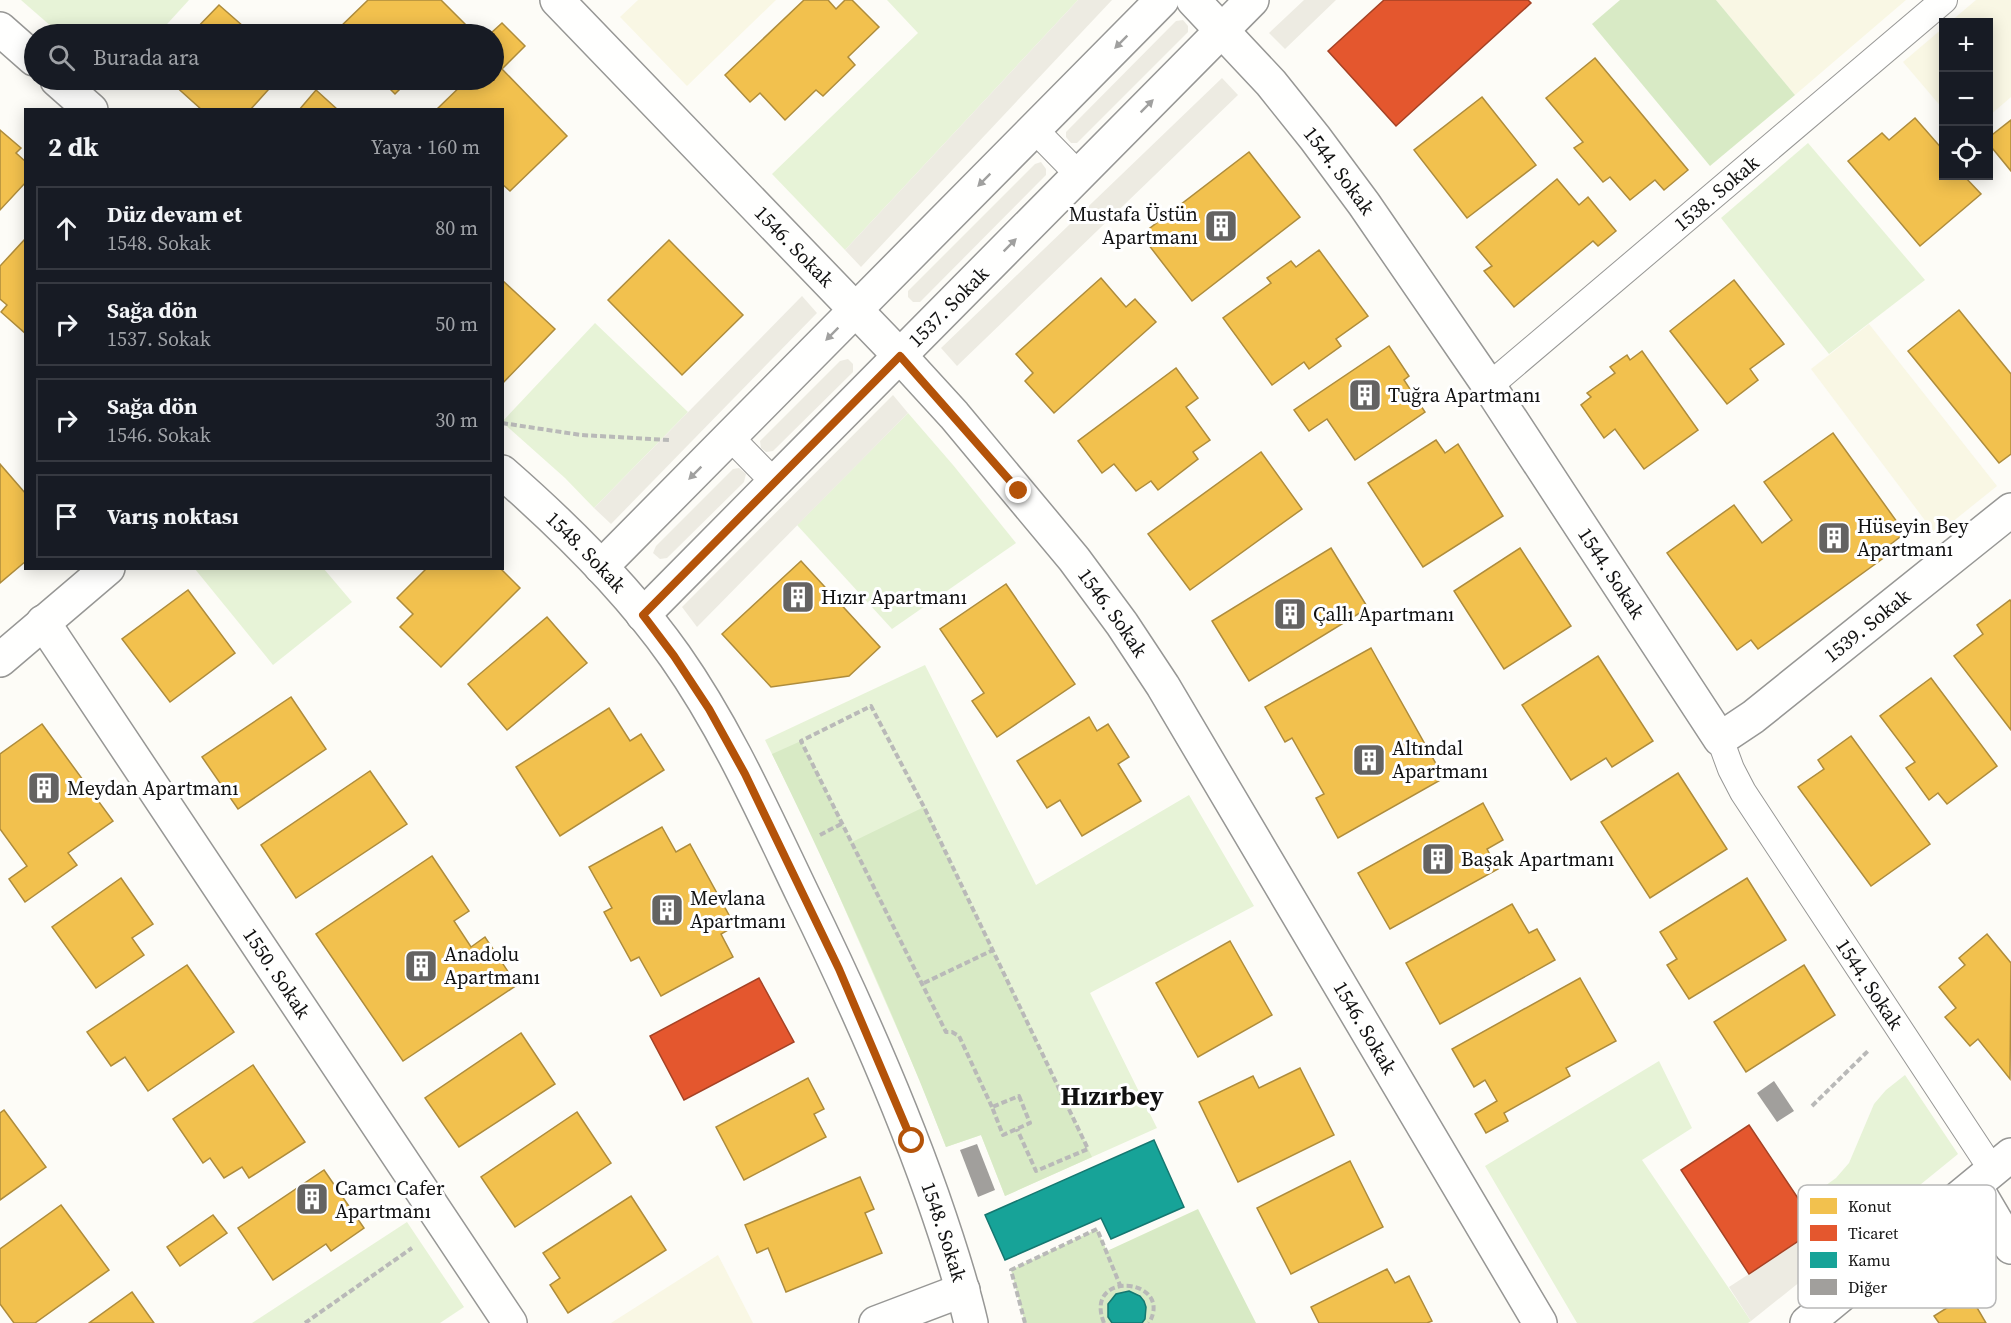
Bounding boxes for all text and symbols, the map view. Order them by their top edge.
map controls [1939,18,1993,180]
button: + [1939,18,1993,72]
search box [24,24,504,90]
one-way arrow [1114,34,1128,48]
icon: search [45,41,78,74]
text: Burada ara [93,42,199,72]
button: − [1939,72,1993,126]
one-way arrow [1140,99,1154,114]
street label: 1544. Sokak [1297,120,1381,221]
button: locate [1939,126,1993,180]
text: 2 dk [48,129,99,165]
text: Yaya · 160 m [371,133,480,161]
street label: 1538. Sokak [1668,149,1765,237]
one-way arrow [977,173,991,187]
text: Düz devam et [107,199,242,229]
street label: 1546. Sokak [748,199,840,293]
place label: Mustafa Üstün Apartmanı [1069,200,1198,251]
building icon: Mustafa Üstün Apartmanı [1203,208,1239,244]
icon: ahead [50,212,83,245]
text: 80 m [435,214,478,242]
text: 1548. Sokak [107,229,211,257]
one-way arrow [1002,239,1016,253]
street label: 1537. Sokak [902,260,995,353]
text: Sağa dön [107,295,197,325]
icon: right [50,308,83,341]
text: 50 m [435,310,478,338]
text: 1537. Sokak [107,325,211,353]
one-way arrow [825,326,839,340]
building icon: Tuğra Apartmanı [1347,377,1383,413]
place label: Tuğra Apartmanı [1388,381,1541,409]
text: Sağa dön [107,391,197,421]
icon: right [50,404,83,437]
text: 30 m [435,406,478,434]
text: 1546. Sokak [107,421,211,449]
one-way arrow [688,465,702,479]
route end [1005,477,1031,503]
icon: arrive [50,500,83,533]
text: Varış noktası [107,501,239,531]
street label: 1548. Sokak [540,505,632,599]
place label: Hüseyin Bey Apartmanı [1857,512,1969,563]
building icon: Hüseyin Bey Apartmanı [1816,520,1852,556]
street label: 1544. Sokak [1571,522,1652,624]
street label: 1546. Sokak [1071,562,1154,663]
building icon: Hızır Apartmanı [780,579,816,615]
street label: 1539. Sokak [1818,582,1916,669]
place label: Hızır Apartmanı [821,583,967,611]
building icon: Çallı Apartmanı [1272,596,1308,632]
place label: Çallı Apartmanı [1313,600,1454,628]
place label: Altındal Apartmanı [1392,734,1488,785]
building icon: Altındal Apartmanı [1351,742,1387,778]
building icon: Meydan Apartmanı [26,770,62,806]
place label: Meydan Apartmanı [67,774,238,802]
building icon: Başak Apartmanı [1420,841,1456,877]
place label: Başak Apartmanı [1461,845,1614,873]
place label: Mevlana Apartmanı [690,884,786,935]
building icon: Mevlana Apartmanı [649,892,685,928]
street label: 1550. Sokak [237,922,317,1024]
street label: 1544. Sokak [1829,933,1910,1035]
place label: Anadolu Apartmanı [444,940,540,991]
building icon: Anadolu Apartmanı [403,948,439,984]
street label: 1546. Sokak [1327,976,1404,1080]
district label: Hızırbey [1060,1078,1164,1114]
route start [898,1127,924,1153]
place label: Camcı Cafer Apartmanı [335,1174,445,1225]
street label: 1548. Sokak [914,1178,973,1285]
building icon: Camcı Cafer Apartmanı [294,1181,330,1217]
legend [1798,1185,1996,1308]
text: Konut [1848,1195,1892,1217]
text: Ticaret [1848,1222,1899,1244]
text: Kamu [1848,1249,1890,1271]
text: Diğer [1848,1276,1887,1298]

